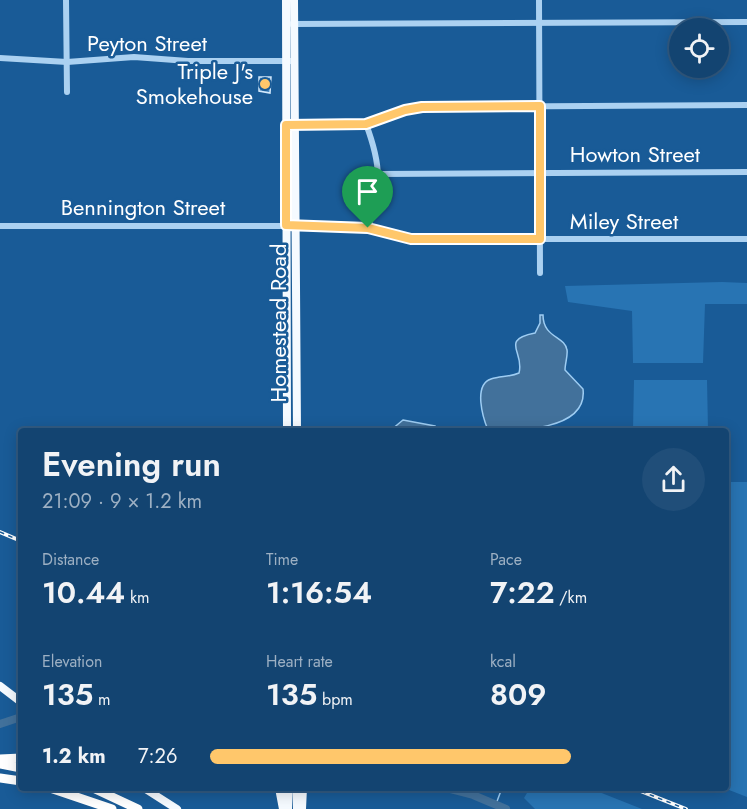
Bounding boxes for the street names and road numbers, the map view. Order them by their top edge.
street label: Peyton Street [87,27,208,59]
street label: Howton Street [570,138,701,170]
street label: Bennington Street [61,191,226,223]
street label: Miley Street [570,205,679,237]
street label: Homestead Road [262,244,294,402]

